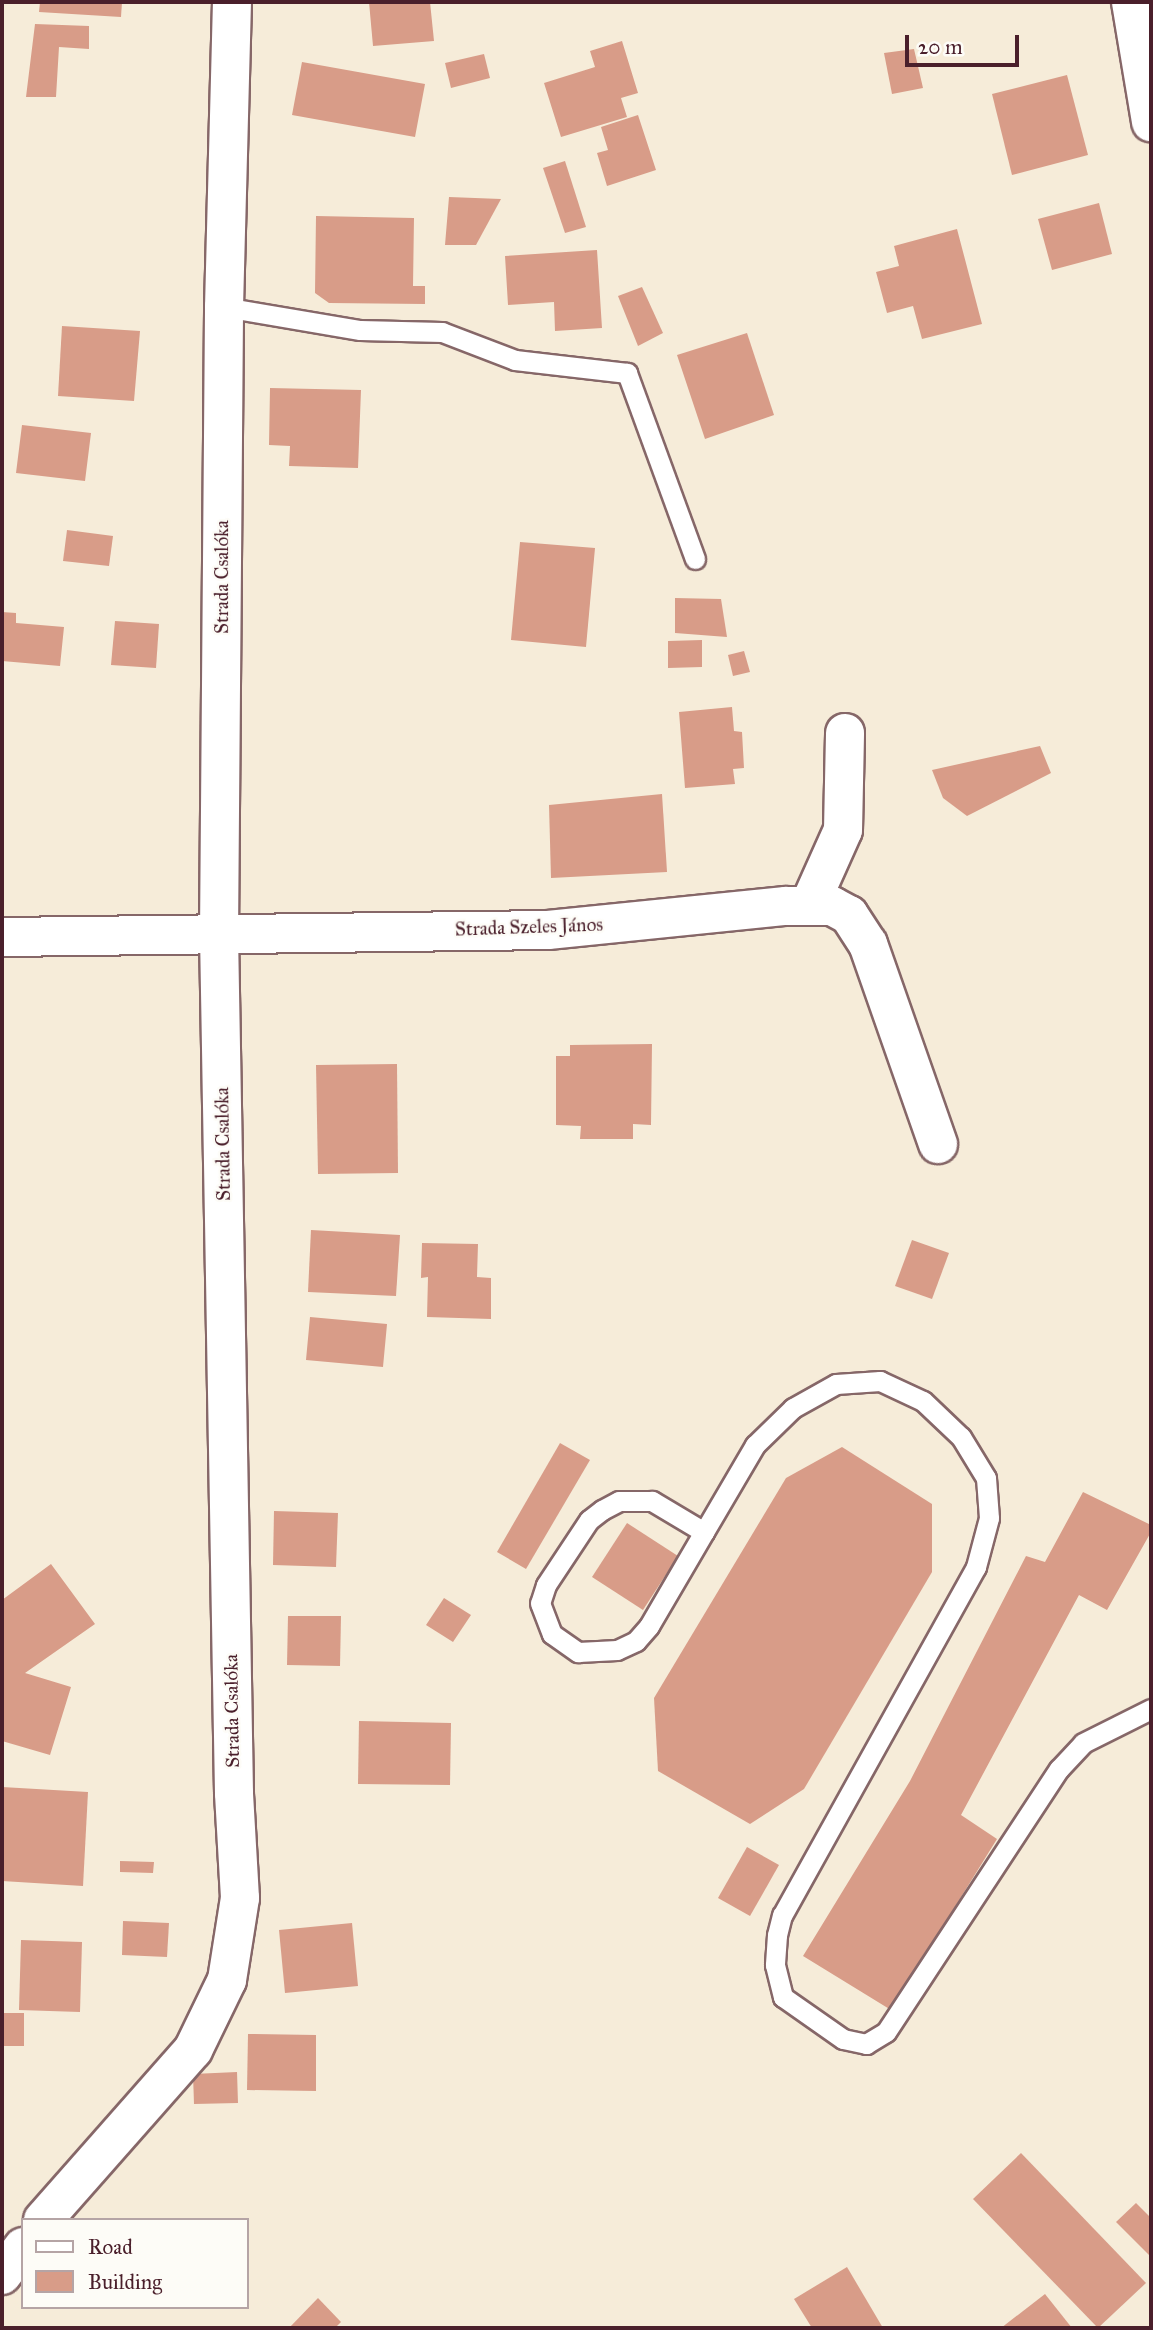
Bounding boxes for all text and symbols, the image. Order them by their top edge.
scale bar [908,21,1022,65]
text: 20 m [918,34,963,60]
street label: Strada Csalóka [211,520,233,634]
street label: Strada Szeles János [455,913,603,941]
street label: Strada Csalóka [211,1087,235,1201]
street label: Strada Csalóka [220,1654,244,1768]
legend [21,2218,248,2309]
text: Road [88,2234,133,2260]
text: Building [88,2269,162,2295]

